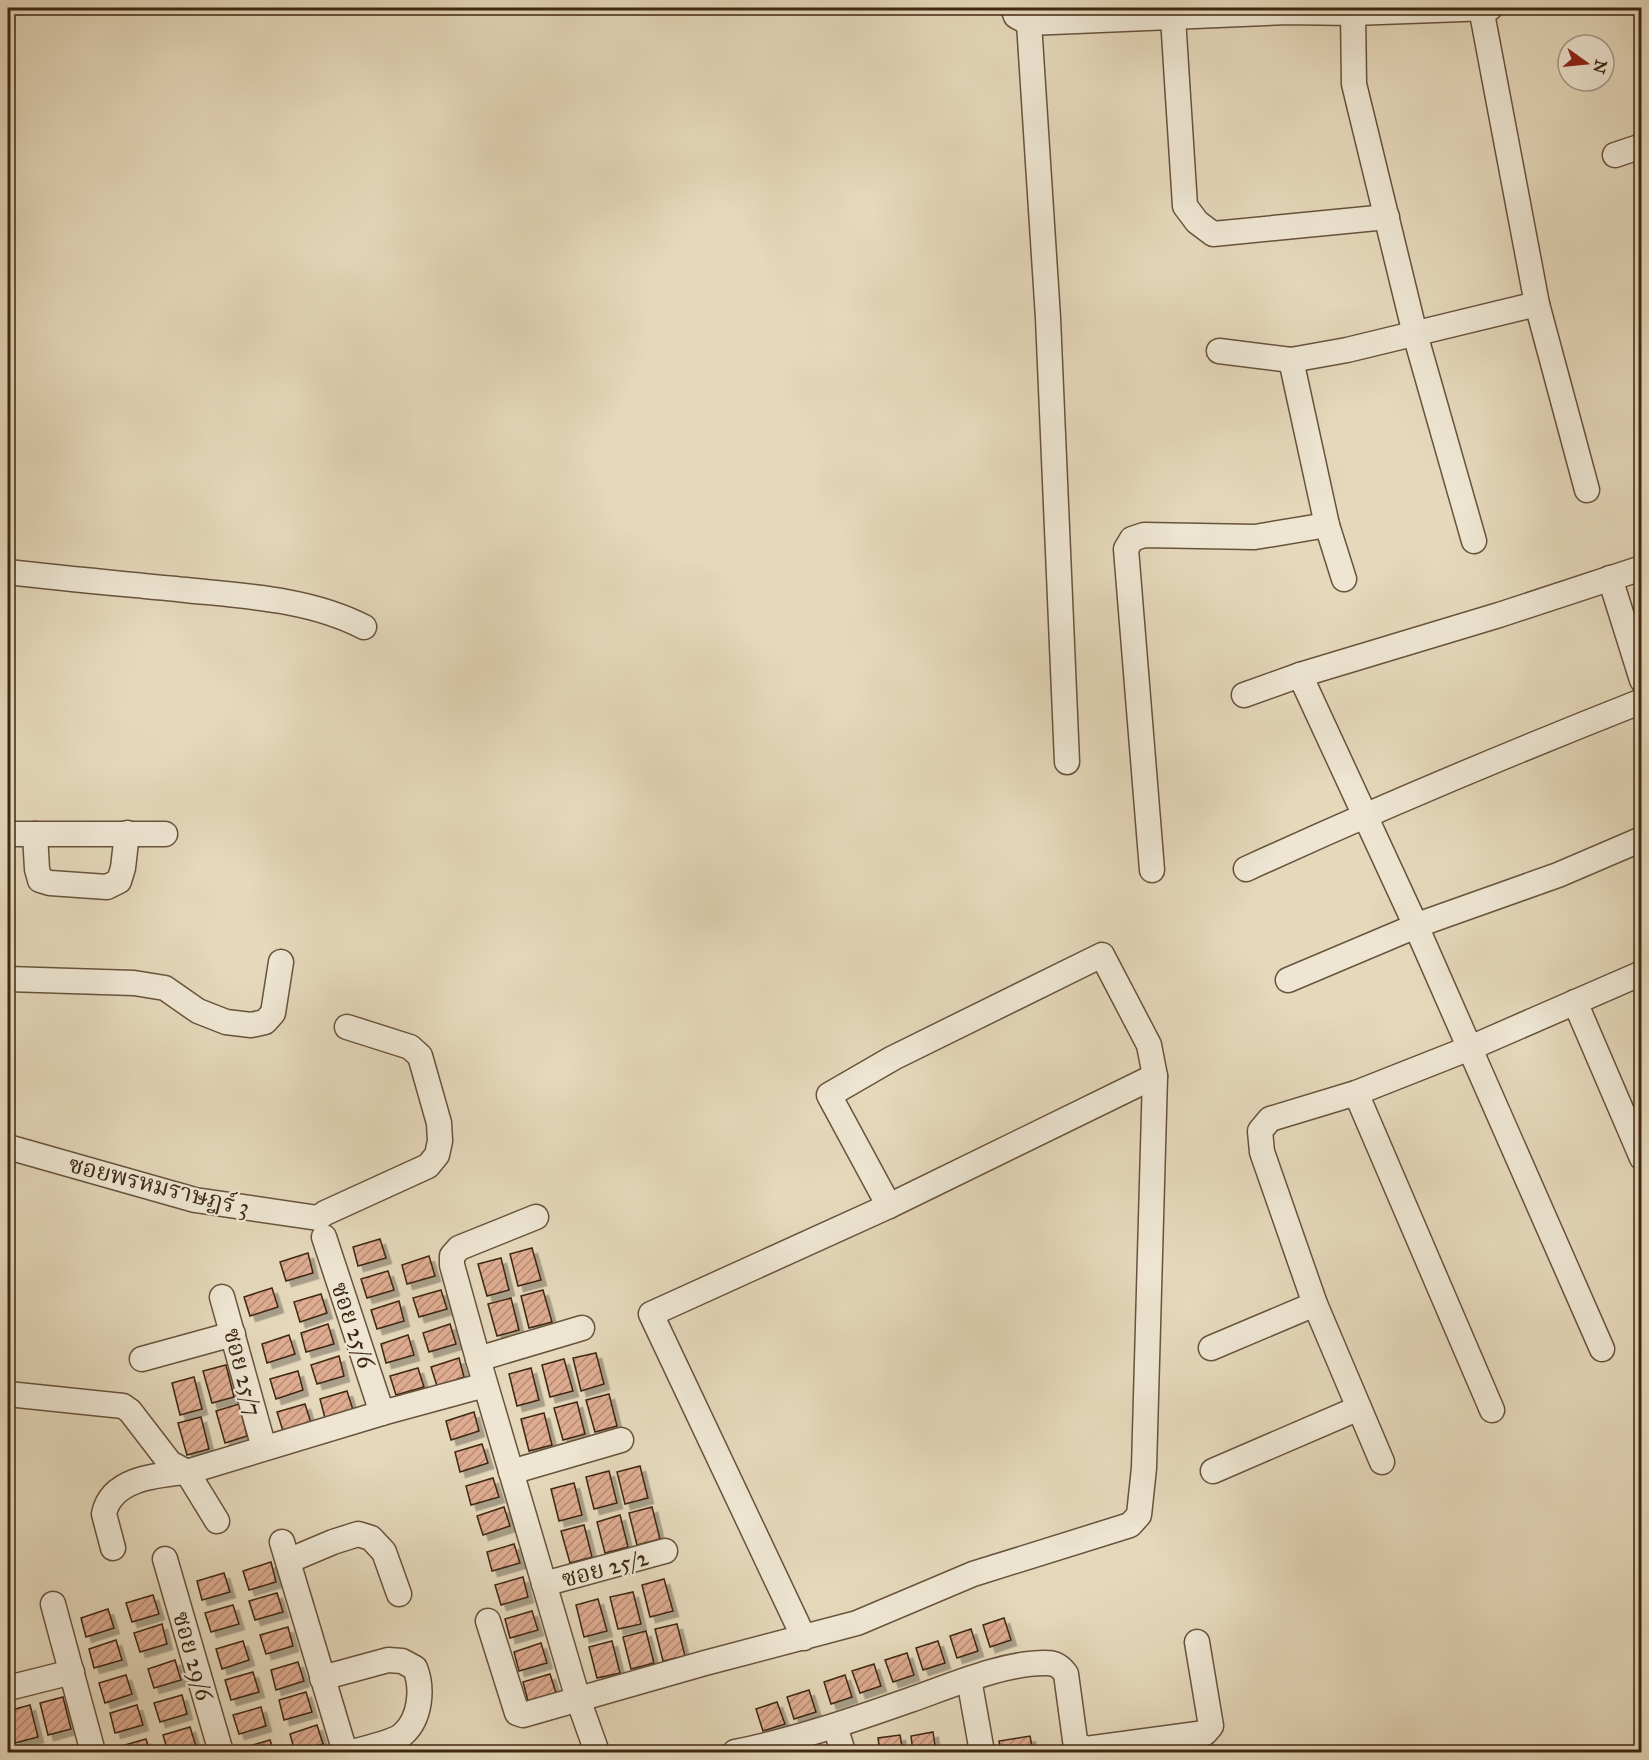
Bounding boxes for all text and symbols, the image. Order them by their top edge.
north arrow [1556,33,1616,93]
text: N [1589,58,1611,76]
street label: ซอยพรหมราษฎร์ 3 [65,1148,253,1223]
street label: ซอย 25/6 [324,1278,382,1373]
street label: ซอย 25/7 [217,1325,269,1419]
street label: ซอย 25/2 [558,1542,652,1594]
street label: ซอย 29/6 [166,1608,220,1705]

